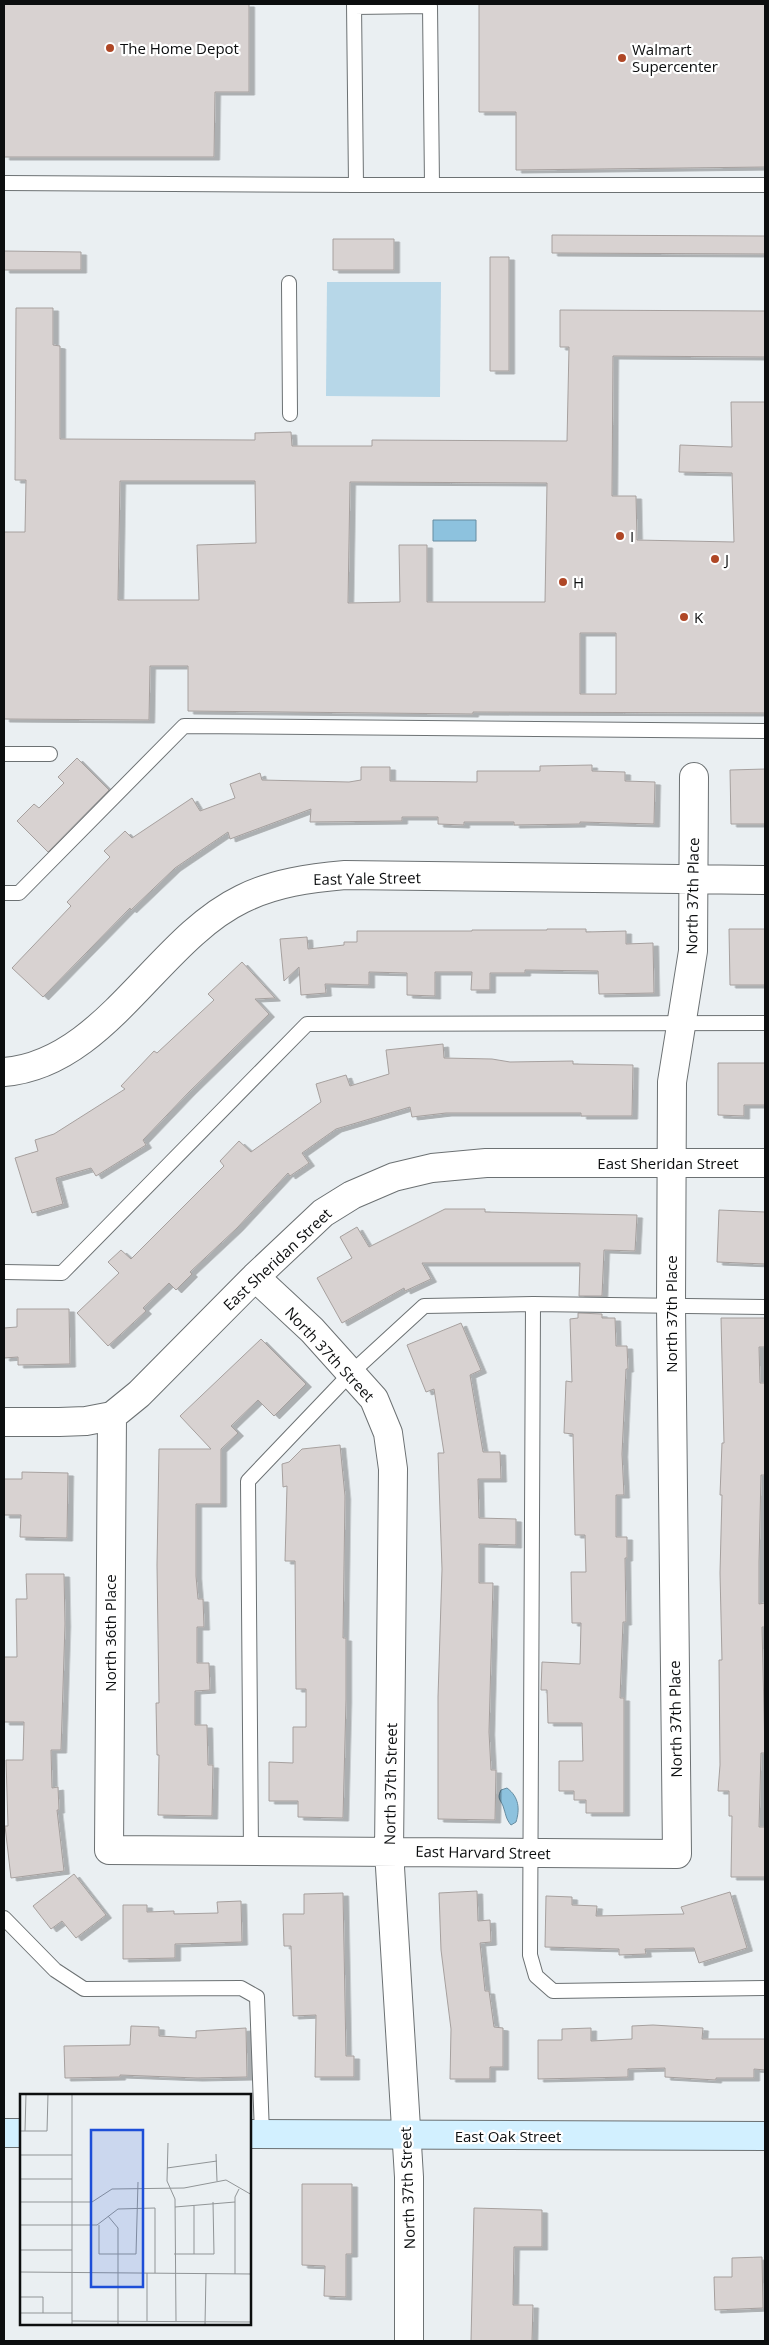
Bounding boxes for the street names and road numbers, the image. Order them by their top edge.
street label: North 37th Place [681,837,703,955]
street label: East Yale Street [313,867,421,889]
street label: East Sheridan Street [597,1153,739,1173]
street label: East Sheridan Street [218,1203,336,1315]
street label: North 37th Place [661,1255,681,1373]
street label: North 37th Street [281,1302,379,1406]
street label: North 36th Place [100,1574,120,1692]
street label: North 37th Place [664,1660,686,1778]
street label: North 37th Street [379,1723,401,1845]
street label: East Harvard Street [415,1841,551,1863]
street label: North 37th Street [395,2126,419,2250]
street label: East Oak Street [455,2126,561,2146]

